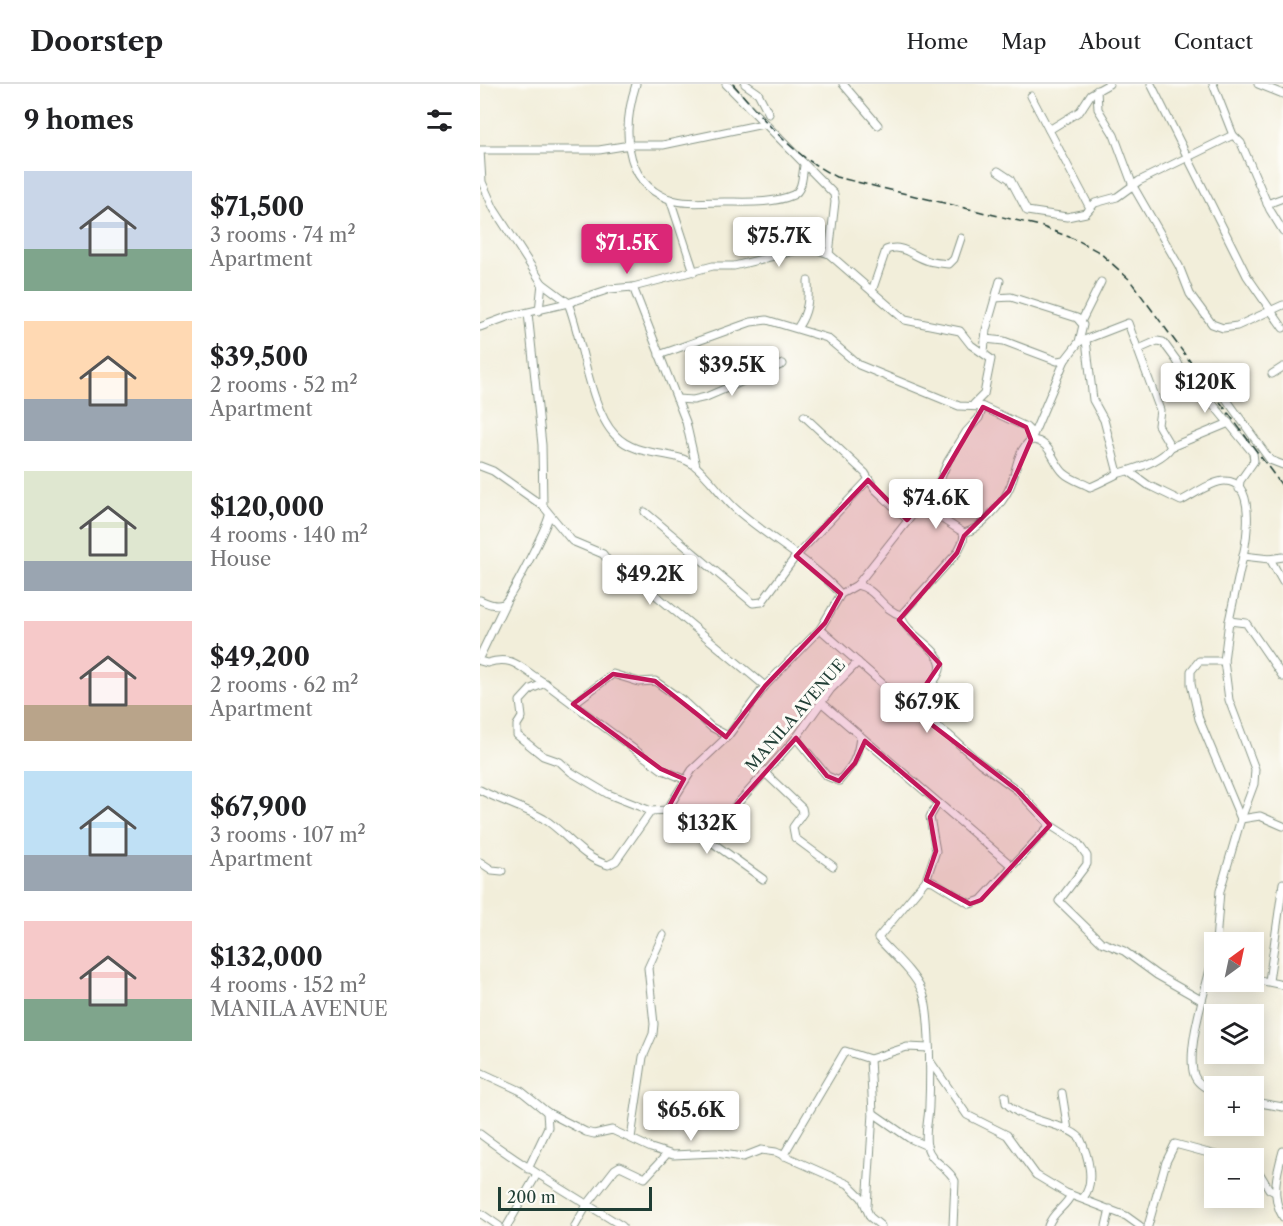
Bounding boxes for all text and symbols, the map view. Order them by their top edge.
text: Doorstep [30,24,163,58]
text: Home [907,29,968,54]
text: Map [1001,29,1046,54]
text: About [1079,29,1141,54]
text: Contact [1174,29,1253,54]
text: 9 homes [24,104,134,136]
icon: filters [423,104,456,137]
text: $71,500 [210,191,304,223]
icon: home [72,195,144,267]
pin: $75.7K [730,217,828,268]
text: 3 rooms · 74 m² [210,223,356,247]
pin: $71.5K [578,224,676,275]
text: $75.7K [747,224,811,248]
text: $71.5K [595,231,659,255]
text: Apartment [210,247,313,271]
text: $39,500 [210,341,308,373]
icon: home [72,345,144,417]
pin: $39.5K [683,346,781,397]
text: $39.5K [699,353,765,377]
pin: $120K [1163,363,1247,414]
text: $120K [1175,370,1235,394]
text: 2 rooms · 52 m² [210,373,358,397]
text: Apartment [210,397,313,421]
pin: $74.6K [887,479,985,530]
text: $74.6K [903,486,969,510]
text: $120,000 [210,491,324,523]
icon: home [72,495,144,567]
text: 4 rooms · 140 m² [210,523,368,547]
text: House [210,547,271,571]
pin: $49.2K [601,555,699,606]
text: $49.2K [616,562,684,586]
text: $49,200 [210,641,310,673]
icon: home [72,645,144,717]
street label: MANILA AVENUE [741,655,849,775]
text: 2 rooms · 62 m² [210,673,358,697]
pin: $67.9K [878,683,976,734]
text: $67.9K [894,690,960,714]
text: Apartment [210,697,313,721]
text: $67,900 [210,791,307,823]
icon: home [72,795,144,867]
pin: $132K [665,804,749,855]
text: $132K [677,811,737,835]
text: 3 rooms · 107 m² [210,823,366,847]
text: Apartment [210,847,313,871]
north arrow [1204,932,1264,992]
map controls [1204,932,1264,1208]
text: $132,000 [210,941,323,973]
icon: home [72,945,144,1017]
text: 4 rooms · 152 m² [210,973,366,997]
text: MANILA AVENUE [210,997,388,1021]
button: layers [1204,1004,1264,1064]
button: + [1204,1076,1264,1136]
pin: $65.6K [642,1091,740,1142]
text: $65.6K [657,1098,725,1122]
button: − [1204,1148,1264,1208]
scale bar [498,1184,652,1212]
text: 200 m [507,1187,556,1207]

